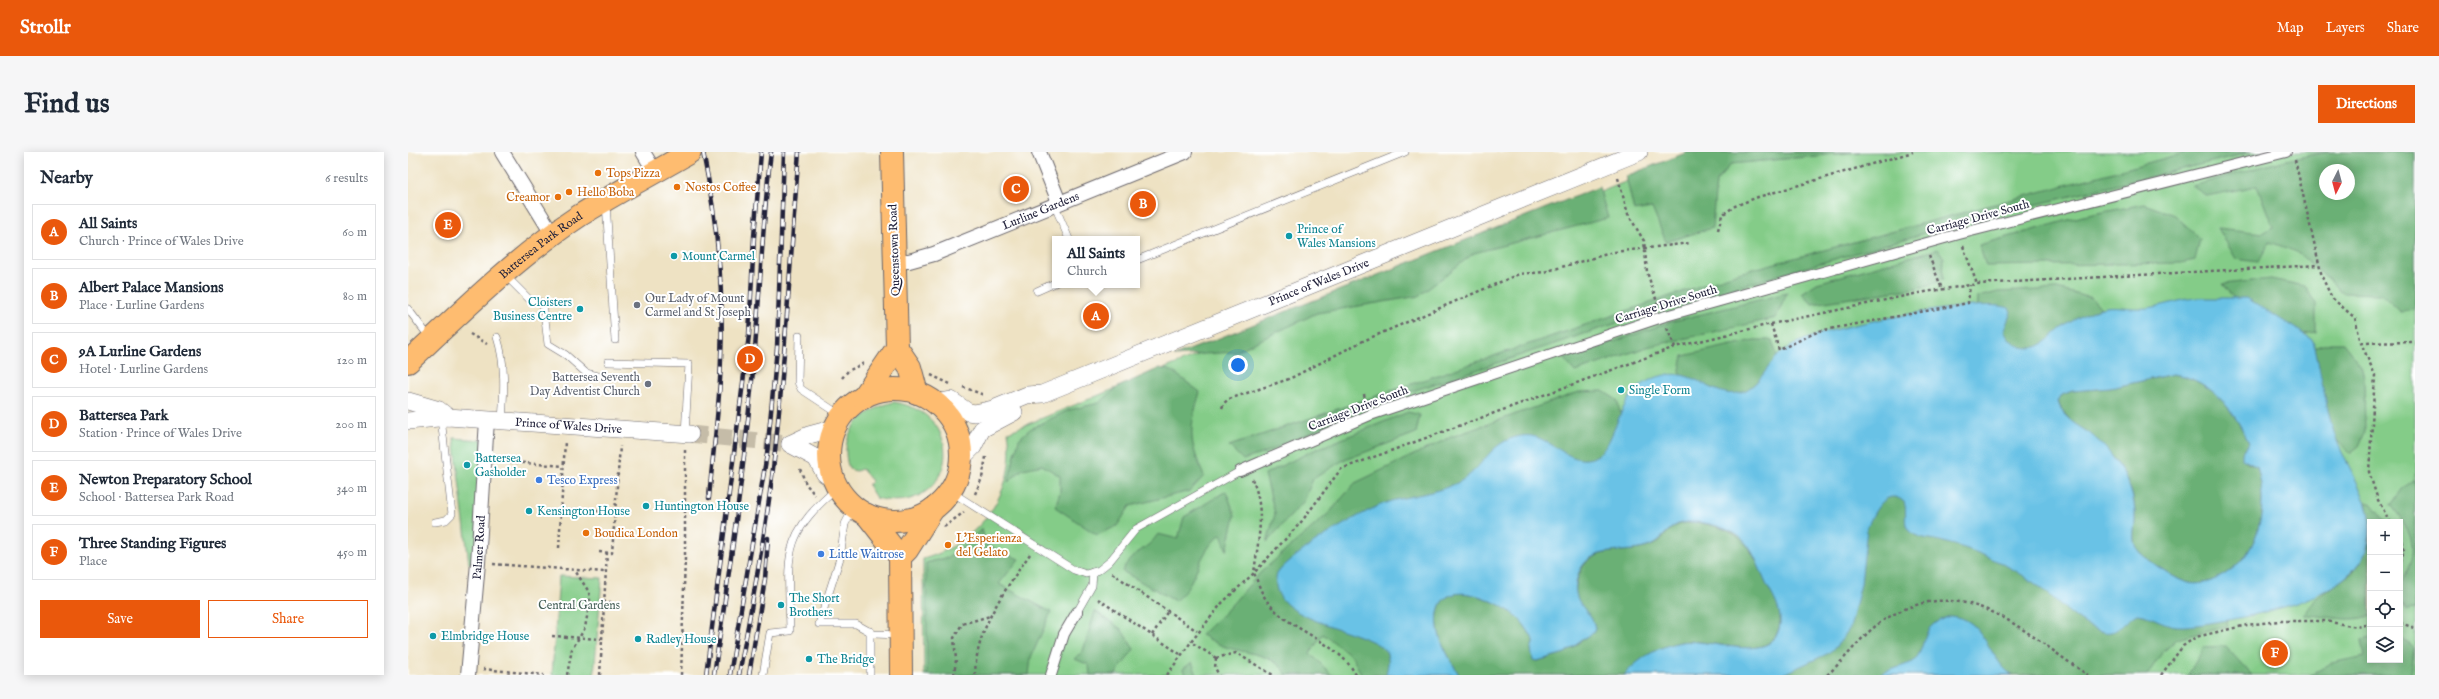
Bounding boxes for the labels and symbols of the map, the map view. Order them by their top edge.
north arrow [2319,164,2355,200]
place label: Tops Pizza [606,166,661,182]
marker: Tops Pizza [593,168,603,178]
pin: C [1003,174,1029,204]
place label: Nostos Coffee [685,180,757,195]
marker: Nostos Coffee [672,182,682,192]
place label: Hello Boba [577,185,635,200]
marker: Hello Boba [564,187,574,197]
street label: Lurline Gardens [1000,189,1082,234]
pin: B [1130,189,1156,219]
place label: Creamor [506,190,551,205]
marker: Creamor [553,192,563,202]
street label: Carriage Drive South [1925,196,2032,238]
street label: Queenstown Road [885,203,904,296]
street label: Battersea Park Road [496,208,586,282]
pin: E [435,210,461,240]
place label: Prince of Wales Mansions [1297,222,1376,251]
marker: Prince of Wales Mansions [1284,231,1294,241]
place label: Mount Carmel [682,249,756,264]
marker: Mount Carmel [669,251,679,261]
street label: Prince of Wales Drive [1266,255,1372,309]
street label: Carriage Drive South [1614,282,1719,327]
place label: Our Lady of Mount Carmel and St Joseph [645,291,752,321]
place label: Cloisters Business Centre [493,295,572,324]
marker: Our Lady of Mount Carmel and St Joseph [632,300,642,310]
pin: A [1083,301,1109,331]
marker: Cloisters Business Centre [575,304,585,314]
pin: D [737,344,763,374]
your location [1228,355,1248,375]
place label: Battersea Seventh Day Adventist Church [530,370,641,399]
marker: Battersea Seventh Day Adventist Church [643,379,653,389]
street label: Carriage Drive South [1306,382,1411,434]
place label: Single Form [1629,383,1690,398]
marker: Single Form [1616,385,1626,395]
street label: Prince of Wales Drive [514,415,623,437]
place label: Battersea Gasholder [475,451,527,480]
marker: Battersea Gasholder [462,460,472,470]
place label: Tesco Express [547,473,618,489]
marker: Tesco Express [534,475,544,485]
place label: Huntington House [654,499,749,514]
marker: Huntington House [641,501,651,511]
place label: Kensington House [537,504,630,519]
marker: Kensington House [524,506,534,516]
street label: Palmer Road [470,514,489,580]
place label: Boudica London [594,526,678,541]
marker: Boudica London [581,528,591,538]
place label: L'Esperienza del Gelato [956,531,1023,560]
marker: L'Esperienza del Gelato [943,540,953,550]
place label: Little Waitrose [829,547,905,562]
marker: Little Waitrose [816,549,826,559]
place label: The Short Brothers [789,591,840,620]
park label: Central Gardens [538,598,620,613]
marker: The Short Brothers [776,600,786,610]
place label: Elmbridge House [441,629,530,644]
marker: Elmbridge House [428,631,438,641]
place label: Radley House [646,632,717,647]
marker: Radley House [633,634,643,644]
pin: F [2262,638,2288,668]
place label: The Bridge [817,652,875,667]
marker: The Bridge [804,654,814,664]

